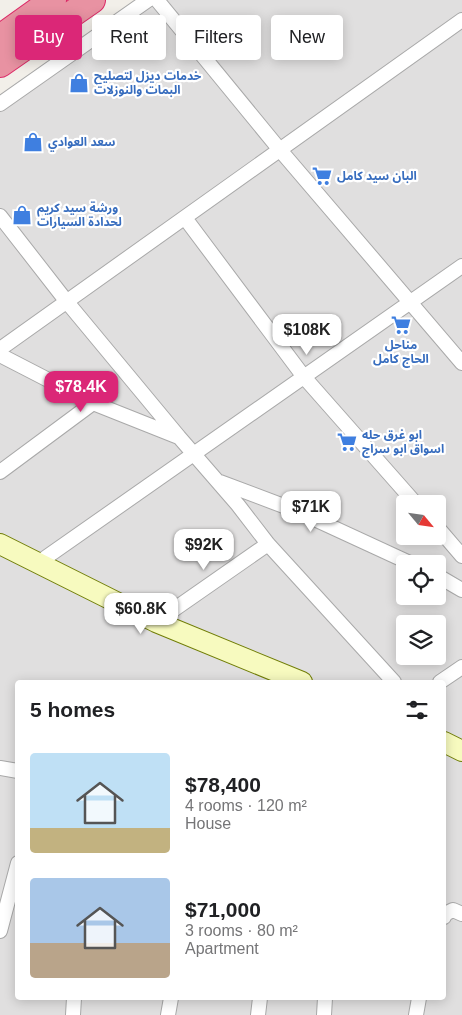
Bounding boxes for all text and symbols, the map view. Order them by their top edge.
chip: Buy [15,15,82,60]
chip: Rent [92,15,166,60]
chip: Filters [176,15,261,60]
chip: New [271,15,343,60]
place label: خدمات ديزل لتصليح البمات والنوزلات [94,69,202,97]
shop icon: خدمات ديزل لتصليح البمات والنوزلات [68,72,90,94]
shop icon: سعد العوادي [22,131,44,153]
place label: سعد العوادي [48,135,115,152]
supermarket icon: البان سيد كامل [311,165,333,187]
place label: البان سيد كامل [337,169,417,183]
place label: ورشة سيد كريم لحدادة السيارات [37,201,122,229]
shop icon: ورشة سيد كريم لحدادة السيارات [11,204,33,226]
pin: $108K [272,314,342,356]
supermarket icon: مناحل الحاج كامل [390,314,412,336]
text: $108K [283,321,331,338]
place label: مناحل الحاج كامل [373,338,429,368]
pin: $78.4K [40,370,122,413]
text: $78.4K [55,378,107,395]
place label: ابو غرق حله اسواق ابو سراج [362,428,444,458]
supermarket icon: ابو غرق حله اسواق ابو سراج [336,431,358,453]
pin: $71K [281,490,341,533]
north arrow [396,495,446,545]
map controls [396,495,446,665]
text: $71K [292,498,330,515]
pin: $92K [174,528,234,571]
text: $92K [185,536,223,553]
button: locate [396,555,446,605]
pin: $60.8K [100,592,182,635]
text: $60.8K [115,600,167,617]
button: layers [396,615,446,665]
icon: filters [403,696,431,724]
text: 5 homes [30,698,115,721]
icon: home [70,773,130,833]
text: $78,400 [185,773,261,796]
text: 4 rooms · 120 m² [185,797,307,814]
text: House [185,815,231,832]
icon: home [70,898,130,958]
text: $71,000 [185,898,261,921]
text: 3 rooms · 80 m² [185,922,298,939]
text: Apartment [185,940,259,957]

